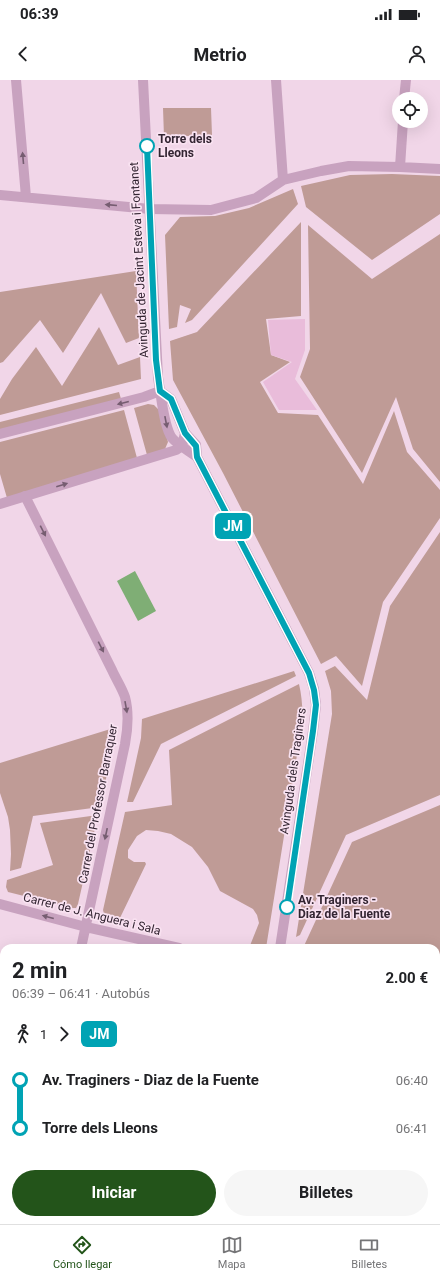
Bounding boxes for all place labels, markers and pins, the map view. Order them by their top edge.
place label: Torre dels Lleons [158,132,212,160]
marker: Torre dels Lleons [139,138,155,154]
place label: Av. Traginers - Diaz de la Fuente [298,893,391,921]
marker: Av. Traginers - Diaz de la Fuente [279,899,295,915]

